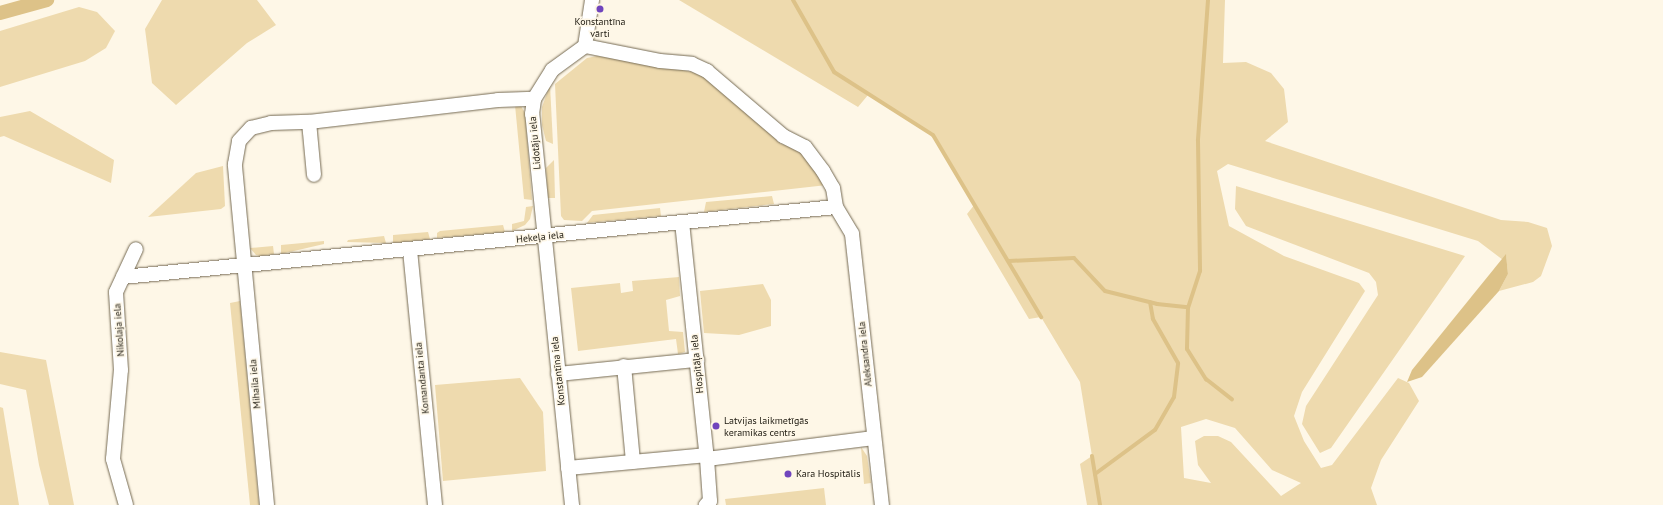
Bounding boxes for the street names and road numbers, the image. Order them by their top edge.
street label: Lidotāju iela [527,116,543,170]
street label: Hekeļa iela [516,229,564,245]
street label: Nikolaja iela [111,303,127,357]
street label: Aleksandra iela [856,321,874,387]
street label: Hospitāļa iela [688,334,706,394]
street label: Konstantīna iela [548,336,568,406]
street label: Komandanta iela [412,342,432,414]
street label: Mihaila iela [247,359,263,409]

